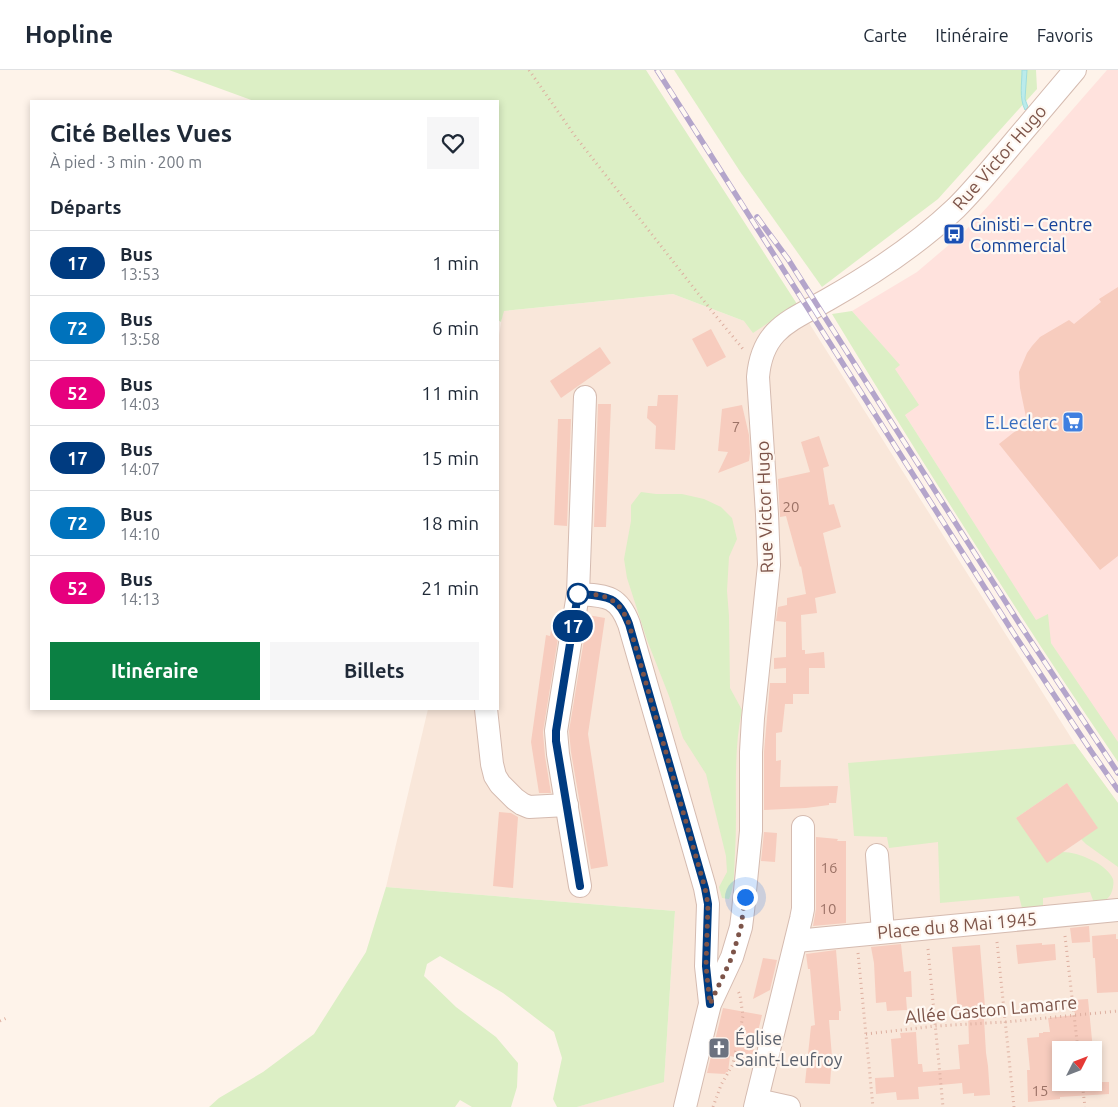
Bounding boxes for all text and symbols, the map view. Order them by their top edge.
text: Hopline [25,21,113,48]
text: Carte [863,25,907,45]
text: Itinéraire [935,25,1009,45]
text: Favoris [1037,25,1093,45]
street label: Rue Victor Hugo [948,100,1050,214]
button: heart [427,117,479,169]
text: Cité Belles Vues [50,120,232,147]
text: À pied · 3 min · 200 m [50,153,202,171]
text: Départs [50,196,121,218]
place label: Ginisti – Centre Commercial [970,214,1092,255]
bus stop icon: Ginisti – Centre Commercial [942,222,966,246]
text: Bus [120,243,153,265]
text: 1 min [432,252,479,274]
text: 17 [67,253,88,273]
text: 13:53 [120,265,160,283]
text: Bus [120,308,153,330]
text: 6 min [432,317,479,339]
text: 72 [67,318,88,338]
text: 13:58 [120,330,160,348]
text: Bus [120,373,153,395]
text: 11 min [421,382,479,404]
text: 52 [67,383,88,403]
text: 14:03 [120,395,160,413]
supermarket icon: E.Leclerc [1061,410,1085,434]
place label: E.Leclerc [985,412,1057,432]
house number: 7 [732,418,740,435]
text: Bus [120,438,153,460]
street label: Rue Victor Hugo [752,440,776,574]
text: 15 min [421,447,479,469]
text: 17 [67,448,88,468]
text: 14:07 [120,460,160,478]
house number: 20 [783,498,799,515]
text: Bus [120,503,153,525]
text: 18 min [421,512,479,534]
text: 72 [67,513,88,533]
text: 14:10 [120,525,160,543]
text: Bus [120,568,153,590]
text: 21 min [421,577,479,599]
text: 52 [67,578,88,598]
unlabelled marker [567,583,589,605]
text: 14:13 [120,590,160,608]
line badge: 17 [550,610,596,642]
text: 17 [563,616,583,636]
button: Itinéraire [50,642,260,700]
button: Billets [270,642,479,700]
house number: 16 [821,859,837,876]
your location [733,885,758,910]
house number: 10 [820,900,836,917]
street label: Place du 8 Mai 1945 [876,908,1038,942]
street label: Allée Gaston Lamarre [904,992,1078,1026]
place label: Église Saint-Leufroy [735,1027,843,1069]
church icon: Église Saint-Leufroy [707,1036,731,1060]
north arrow [1052,1041,1102,1091]
map controls [1052,1041,1102,1091]
house number: 15 [1032,1082,1048,1099]

